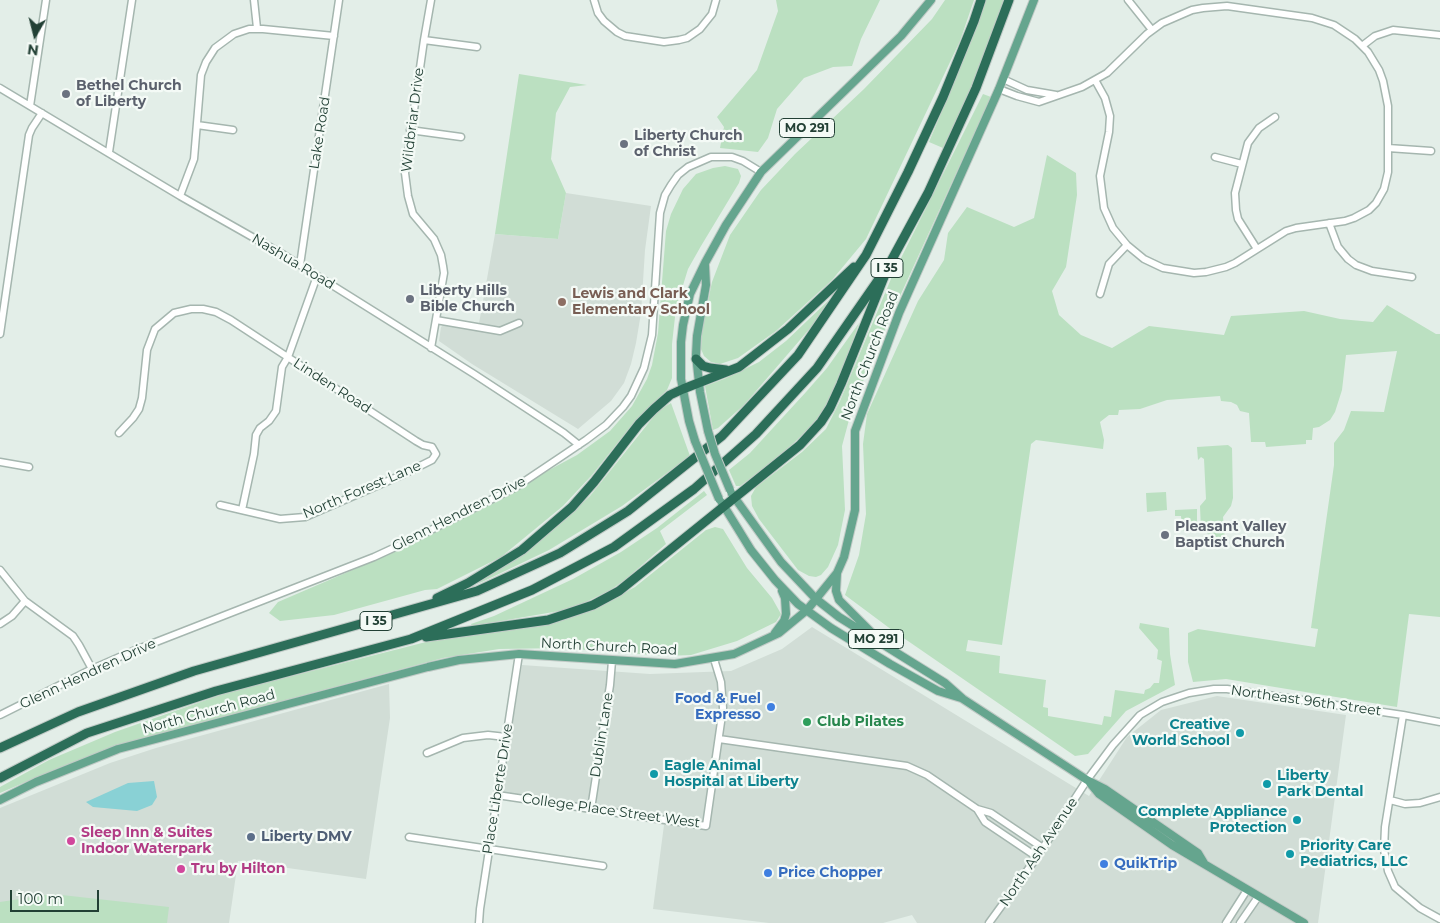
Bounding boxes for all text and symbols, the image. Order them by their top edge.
north arrow [10,10,60,60]
text: N [26,40,40,60]
street label: Wildbriar Drive [398,67,428,173]
place label: Bethel Church of Liberty [76,78,182,110]
marker: Bethel Church of Liberty [60,88,72,100]
street label: Lake Road [306,95,334,171]
road number: MO 291 [780,119,834,138]
place label: Liberty Church of Christ [634,128,743,160]
marker: Liberty Church of Christ [618,138,630,150]
street label: Nashua Road [248,231,338,293]
road number: I 35 [871,258,903,278]
place label: Liberty Hills Bible Church [420,283,515,316]
place label: Lewis and Clark Elementary School [572,286,710,318]
street label: North Church Road [838,289,902,423]
marker: Liberty Hills Bible Church [404,293,416,305]
marker: Lewis and Clark Elementary School [556,296,568,308]
street label: Linden Road [290,355,374,417]
street label: North Forest Lane [300,458,424,522]
street label: Glenn Hendren Drive [389,473,529,555]
place label: Pleasant Valley Baptist Church [1175,519,1286,552]
marker: Pleasant Valley Baptist Church [1159,529,1171,541]
road number: I 35 [360,612,392,630]
road number: MO 291 [848,630,904,648]
street label: Glenn Hendren Drive [17,635,159,713]
street label: North Church Road [540,635,678,659]
street label: Northeast 96th Street [1230,682,1382,720]
street label: North Church Road [141,686,277,738]
street label: Dublin Lane [587,691,617,779]
place label: Food & Fuel Expresso [675,691,761,724]
marker: Food & Fuel Expresso [765,701,777,713]
place label: Club Pilates [817,714,904,730]
marker: Club Pilates [801,716,813,728]
place label: Creative World School [1132,717,1230,750]
street label: Place Liberte Drive [479,723,517,855]
marker: Creative World School [1234,727,1246,739]
place label: Eagle Animal Hospital at Liberty [664,758,799,790]
marker: Eagle Animal Hospital at Liberty [648,768,660,780]
place label: Liberty Park Dental [1277,768,1364,800]
marker: Liberty Park Dental [1261,778,1273,790]
street label: College Place Street West [521,790,701,832]
street label: North Ash Avenue [996,794,1082,910]
place label: Complete Appliance Protection [1138,804,1287,836]
marker: Complete Appliance Protection [1291,814,1303,826]
place label: Sleep Inn & Suites Indoor Waterpark [81,825,212,858]
place label: Liberty DMV [261,829,352,845]
marker: Liberty DMV [245,831,257,843]
marker: Sleep Inn & Suites Indoor Waterpark [65,835,77,847]
place label: Priority Care Pediatrics, LLC [1300,838,1408,870]
marker: Priority Care Pediatrics, LLC [1284,848,1296,860]
place label: QuikTrip [1114,856,1177,872]
marker: QuikTrip [1098,858,1110,870]
place label: Tru by Hilton [191,861,285,877]
marker: Tru by Hilton [175,863,187,875]
place label: Price Chopper [778,865,882,881]
marker: Price Chopper [762,867,774,879]
scale bar [12,880,101,912]
text: 100 m [18,889,63,908]

